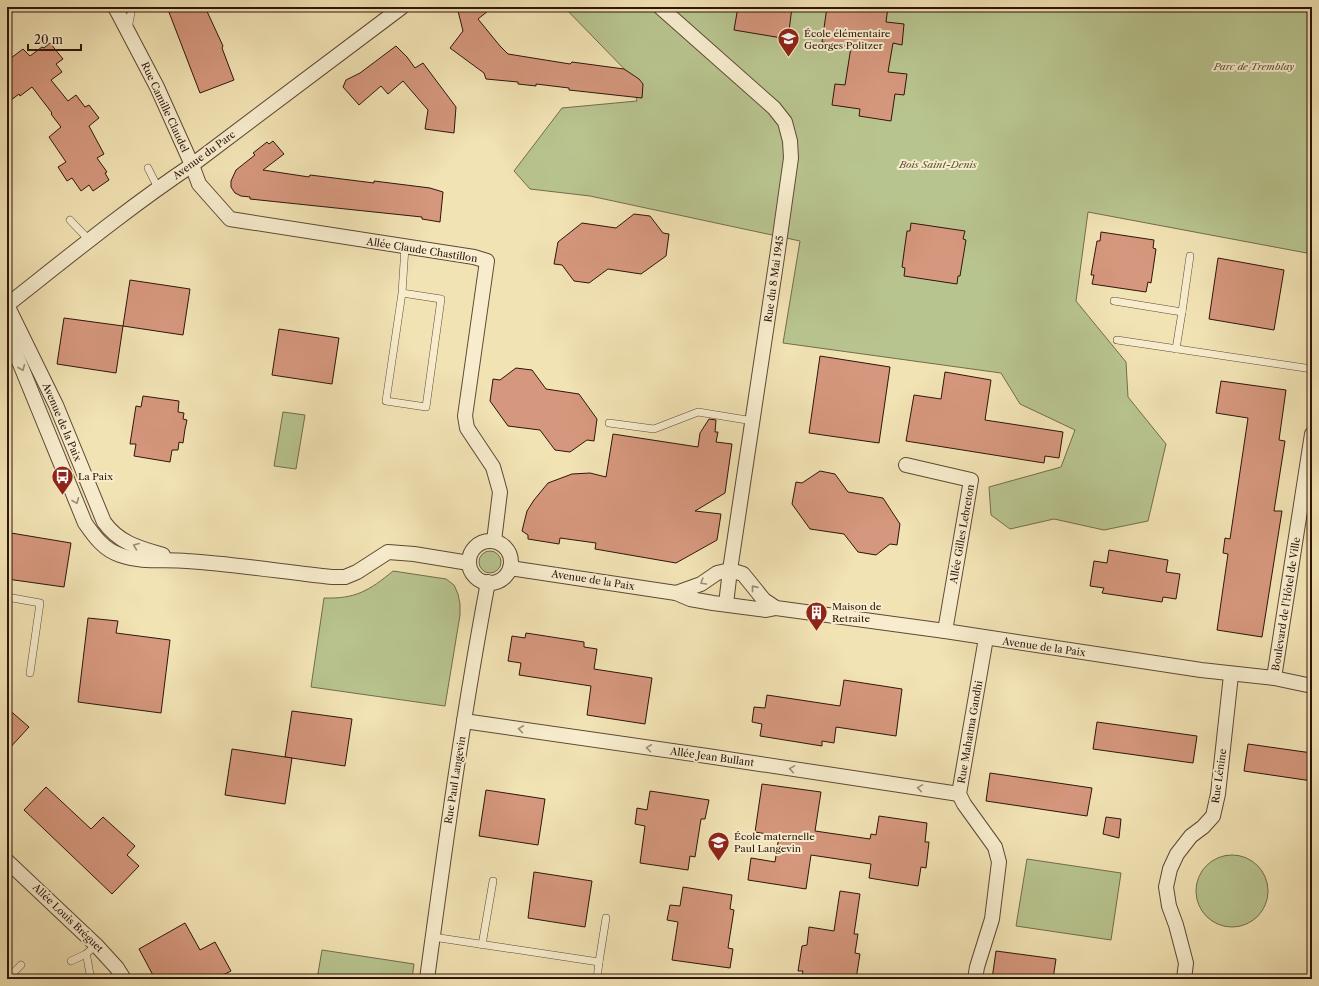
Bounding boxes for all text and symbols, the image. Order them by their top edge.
scale bar [28,26,81,52]
school or university icon: École élémentaire Georges Politzer [775,26,801,59]
place label: École élémentaire Georges Politzer [804,27,891,52]
text: 20 m [34,32,63,47]
street label: Rue Camille Claudel [138,60,192,154]
park label: Parc de Tremblay [1213,60,1294,73]
street label: Avenue du Parc [169,128,238,183]
park label: Bois Saint-Denis [898,158,977,171]
street label: Allée Claude Chastillon [365,235,479,265]
street label: Rue du 8 Mai 1945 [761,235,787,323]
one-way arrow [17,365,25,372]
street label: Avenue de la Paix [39,380,84,463]
bus stop icon: La Paix [49,463,75,496]
place label: La Paix [78,470,113,483]
street label: Allée Gilles Lebreton [947,483,977,586]
one-way arrow [71,497,79,505]
street label: Boulevard de l'Hôtel de Ville [1269,536,1303,672]
one-way arrow [132,543,139,551]
street label: Avenue de la Paix [550,567,636,593]
one-way arrow [701,578,708,585]
one-way arrow [751,585,758,592]
building icon: Maison de Retraite [804,599,830,632]
place label: Maison de Retraite [832,600,882,625]
street label: Avenue de la Paix [1001,635,1087,659]
street label: Rue Mahatma Gandhi [955,680,985,784]
one-way arrow [518,725,524,734]
street label: Rue Paul Langevin [442,734,468,825]
one-way arrow [646,744,652,753]
street label: Allée Jean Bullant [668,745,755,769]
street label: Rue Lénine [1209,747,1229,804]
one-way arrow [789,765,795,774]
one-way arrow [917,785,923,793]
school or university icon: École maternelle Paul Langevin [705,829,731,862]
place label: École maternelle Paul Langevin [734,830,815,855]
street label: Allée Louis Bréguet [29,880,106,955]

